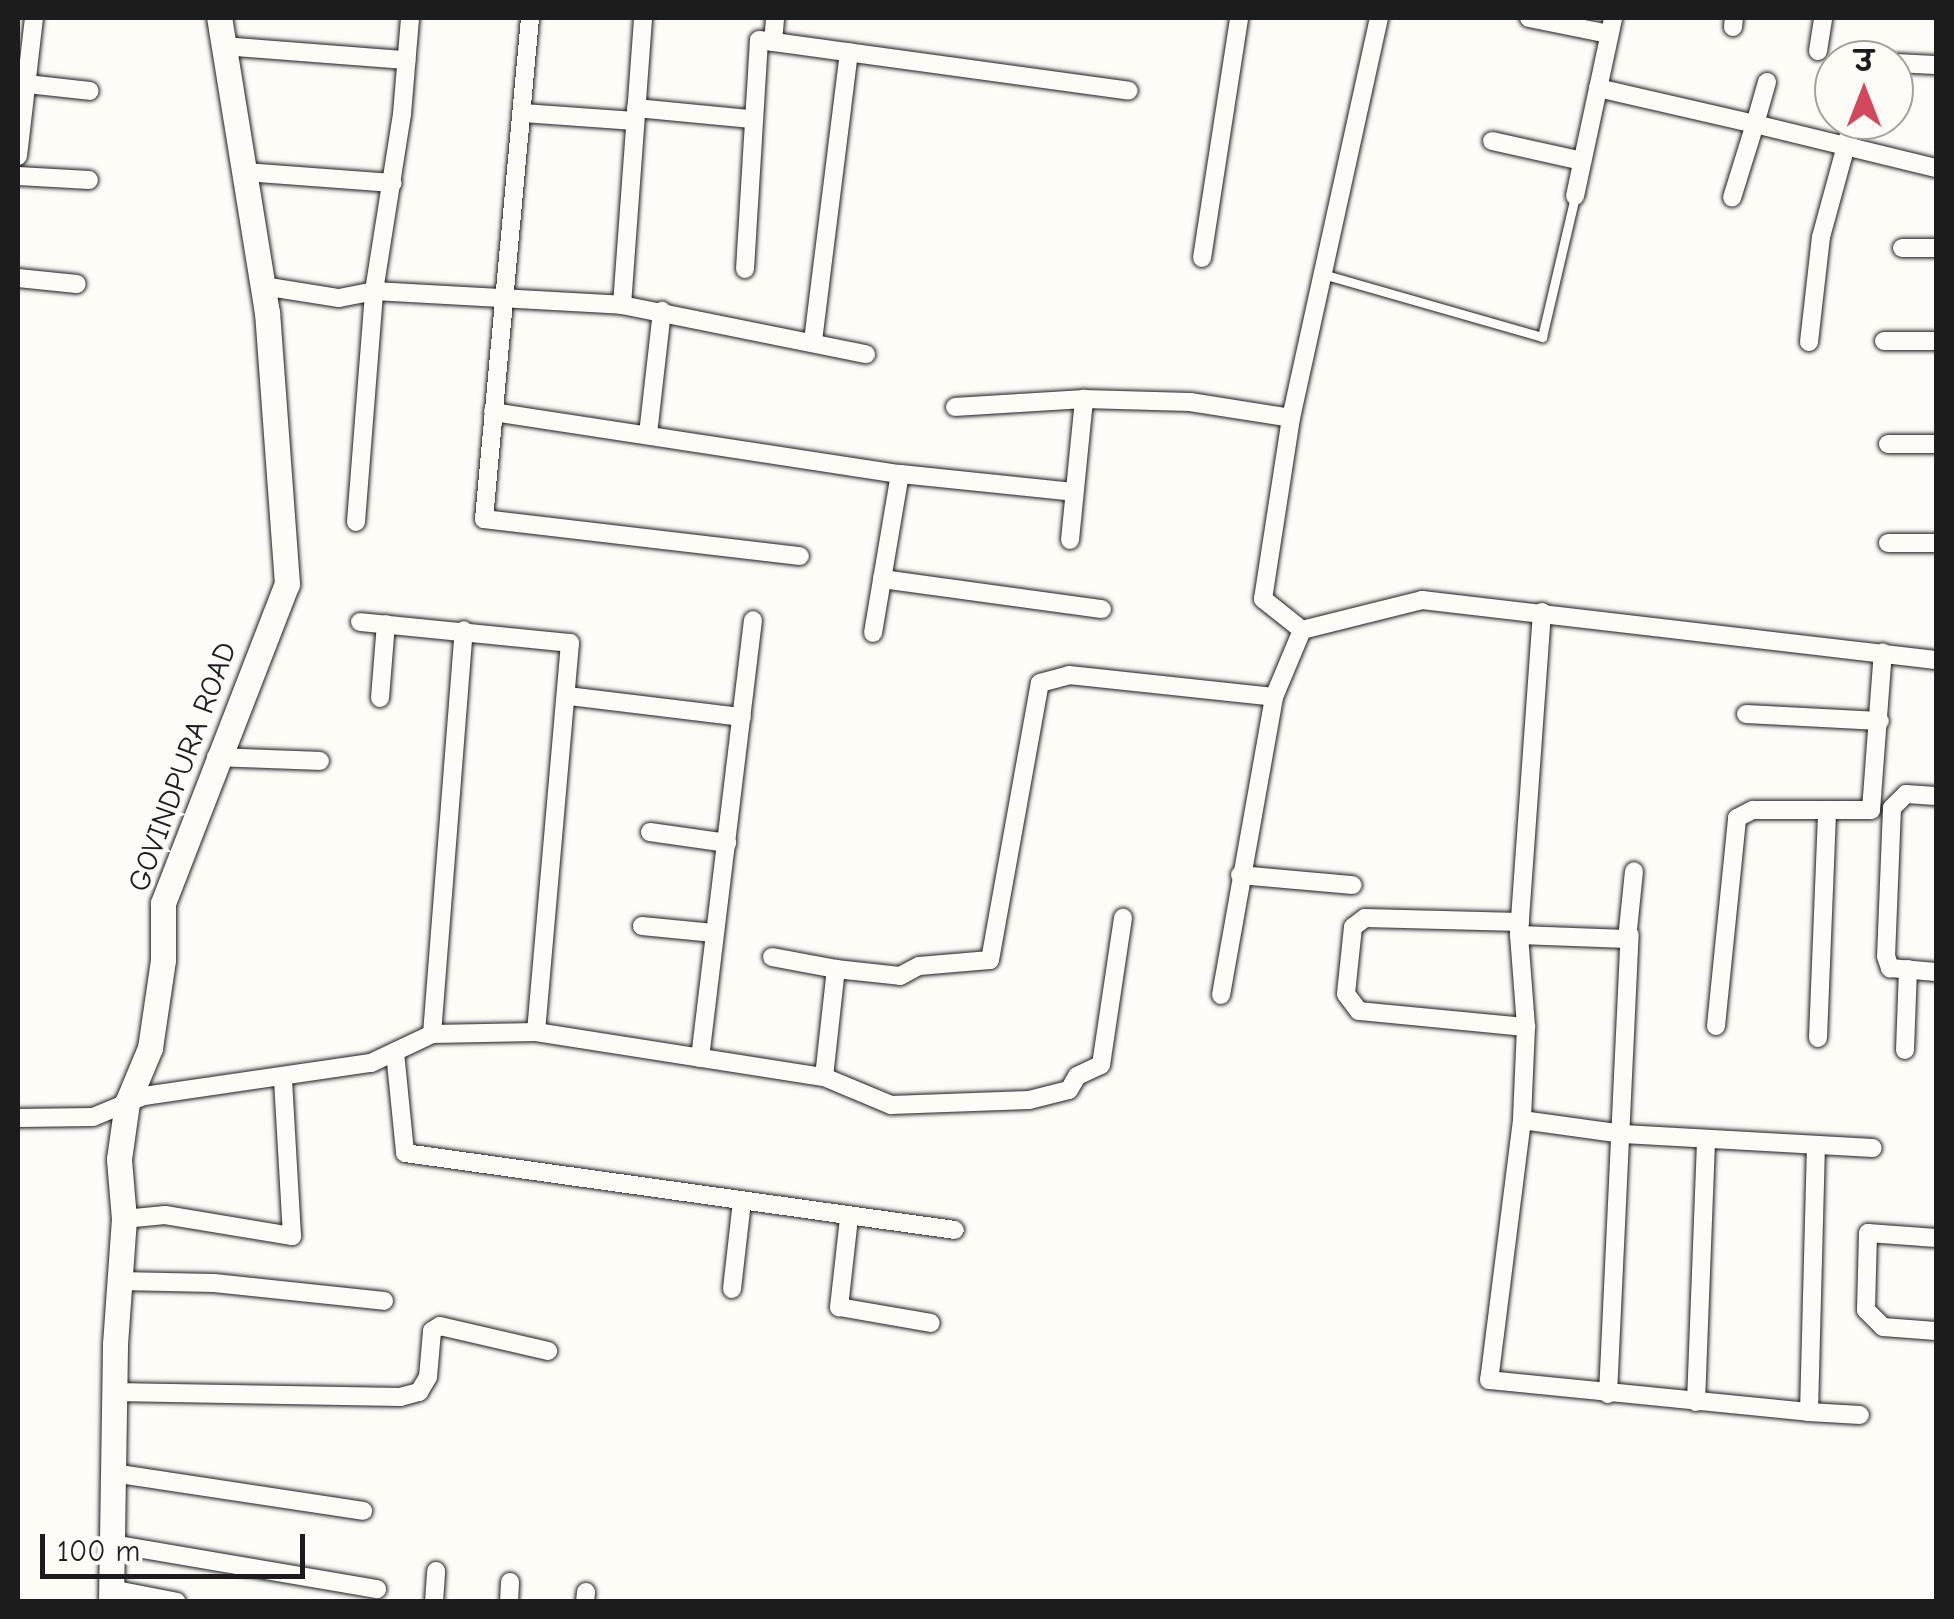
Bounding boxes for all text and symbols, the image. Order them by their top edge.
north arrow [1814,40,1914,140]
text: उ [1855,46,1873,78]
street label: GOVINDPURA ROAD [121,637,245,897]
scale bar [45,1514,310,1576]
text: 100 m [57,1534,140,1569]

